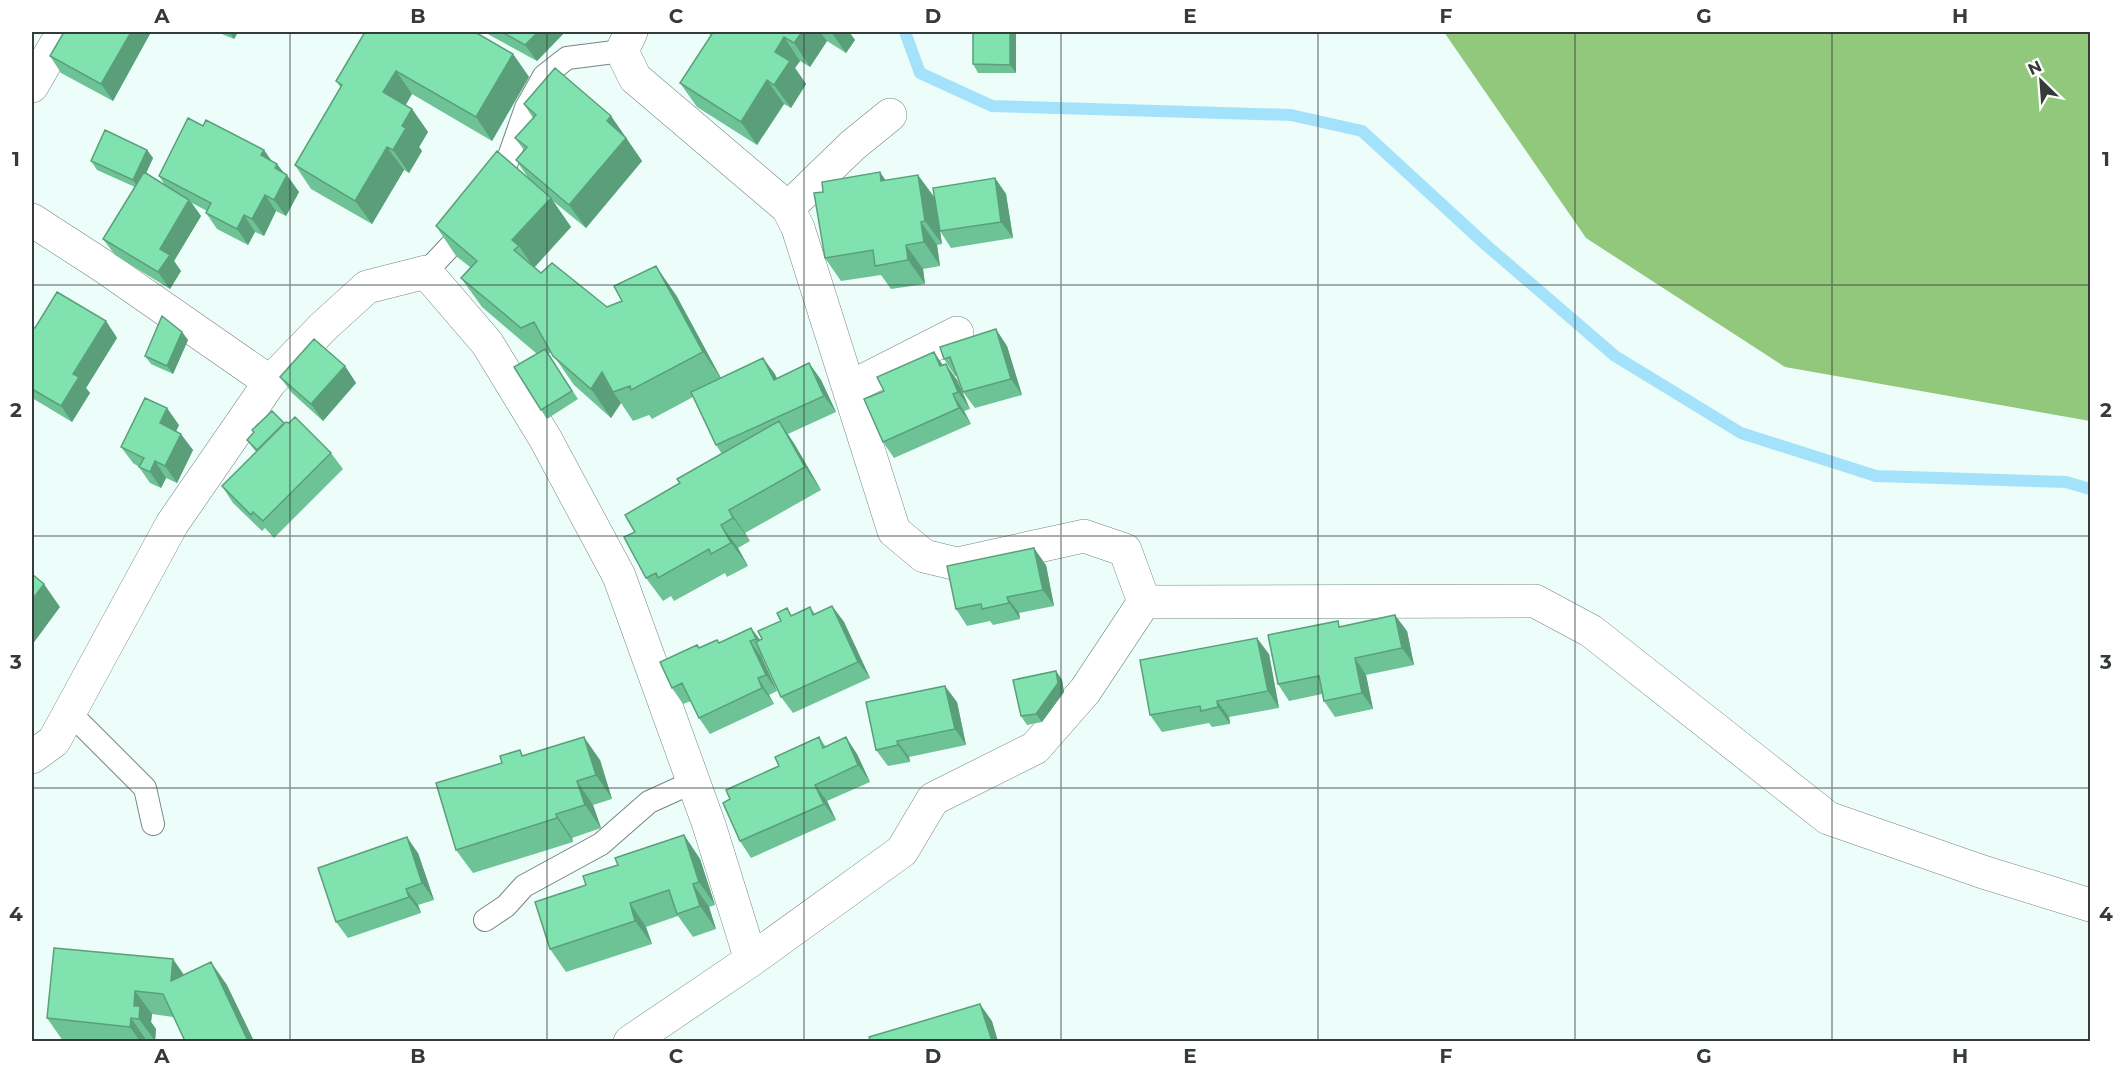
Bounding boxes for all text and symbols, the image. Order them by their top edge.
text: A [153,4,170,28]
text: B [410,4,426,28]
text: C [669,4,684,28]
text: D [925,4,941,28]
text: E [1183,4,1197,28]
text: F [1440,4,1453,28]
text: G [1696,4,1712,28]
text: H [1952,4,1968,28]
north arrow [2011,51,2071,111]
text: N [2025,57,2045,79]
text: 1 [12,147,20,171]
text: 1 [2102,147,2110,171]
text: 2 [10,398,22,422]
text: 2 [2100,398,2112,422]
text: 3 [9,650,22,674]
text: 3 [2099,650,2112,674]
text: 4 [9,902,23,926]
text: 4 [2099,902,2113,926]
text: A [153,1044,170,1068]
text: B [410,1044,426,1068]
text: C [669,1044,684,1068]
text: D [925,1044,941,1068]
text: E [1183,1044,1197,1068]
text: F [1440,1044,1453,1068]
text: G [1696,1044,1712,1068]
text: H [1952,1044,1968,1068]

